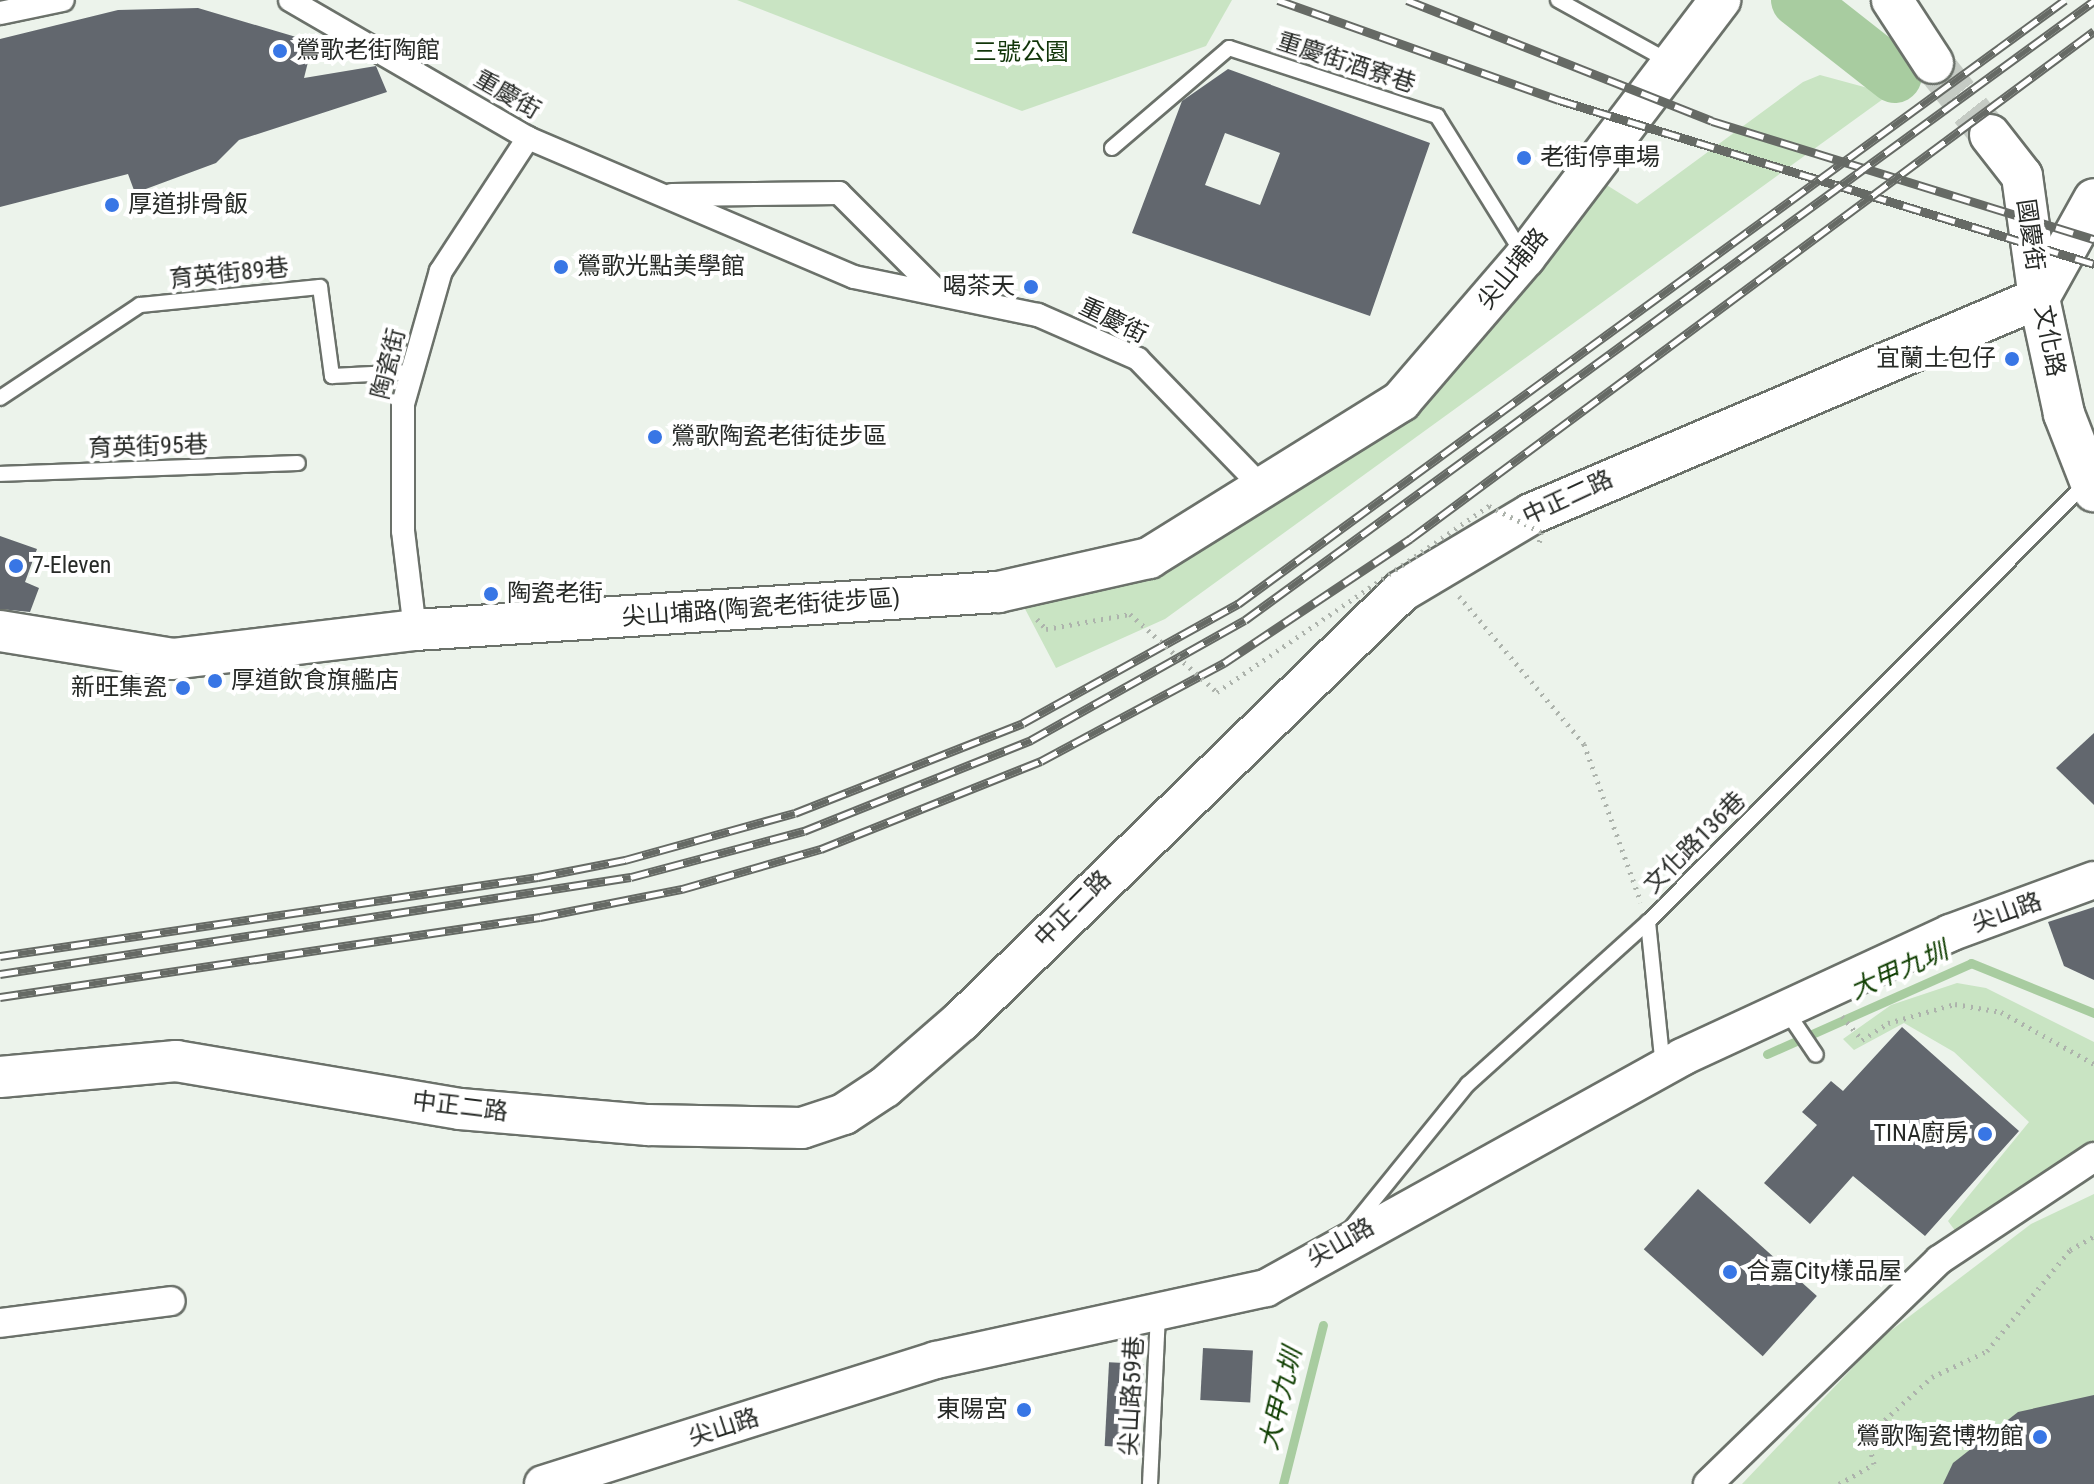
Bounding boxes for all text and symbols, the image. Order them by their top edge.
street label: 重慶街酒寮巷 [1273,27,1419,99]
place label: 鶯歌老街陶館 [296,37,440,65]
park label: 三號公園 [973,39,1069,67]
marker: 鶯歌老街陶館 [271,42,289,60]
street label: 重慶街 [469,65,545,125]
place label: 老街停車場 [1540,144,1660,172]
marker: 老街停車場 [1515,149,1533,167]
place label: 厚道排骨飯 [128,191,248,219]
marker: 厚道排骨飯 [103,196,121,214]
street label: 國慶街 [2011,197,2049,273]
street label: 尖山埔路 [1472,223,1554,315]
street label: 育英街89巷 [168,253,290,295]
place label: 鶯歌光點美學館 [577,253,745,281]
marker: 鶯歌光點美學館 [552,258,570,276]
place label: 喝茶天 [943,273,1015,301]
marker: 喝茶天 [1022,278,1040,296]
street label: 重慶街 [1074,292,1152,350]
street label: 文化路 [2028,303,2070,379]
street label: 陶瓷街 [366,326,412,402]
place label: 宜蘭土包仔 [1876,345,1996,373]
marker: 宜蘭土包仔 [2003,350,2021,368]
place label: 鶯歌陶瓷老街徒步區 [671,423,887,451]
marker: 鶯歌陶瓷老街徒步區 [646,428,664,446]
street label: 育英街95巷 [88,431,208,463]
street label: 中正二路 [1518,465,1618,531]
place label: 7-Eleven [32,552,111,580]
marker: 7-Eleven [7,557,25,575]
place label: 陶瓷老街 [507,580,603,608]
street label: 尖山埔路(陶瓷老街徒步區) [621,584,901,632]
marker: 陶瓷老街 [482,585,500,603]
place label: 厚道飲食旗艦店 [231,667,399,695]
marker: 厚道飲食旗艦店 [206,672,224,690]
place label: 新旺集瓷 [71,674,167,702]
marker: 新旺集瓷 [174,679,192,697]
street label: 文化路136巷 [1638,786,1752,900]
street label: 中正二路 [1029,865,1117,953]
street label: 尖山路 [1968,887,2046,939]
water label: 大甲九圳 [1845,936,1953,1006]
street label: 中正二路 [411,1087,509,1127]
place label: TINA廚房 [1874,1120,1969,1148]
marker: TINA廚房 [1976,1125,1994,1143]
street label: 尖山路 [1303,1213,1379,1273]
place label: 合嘉City樣品屋 [1746,1258,1902,1286]
marker: 合嘉City樣品屋 [1721,1263,1739,1281]
street label: 尖山路59巷 [1114,1335,1150,1457]
water label: 大甲九圳 [1253,1345,1309,1453]
place label: 東陽宮 [936,1396,1008,1424]
marker: 東陽宮 [1015,1401,1033,1419]
street label: 尖山路 [685,1403,763,1453]
place label: 鶯歌陶瓷博物館 [1856,1423,2024,1451]
marker: 鶯歌陶瓷博物館 [2031,1428,2049,1446]

